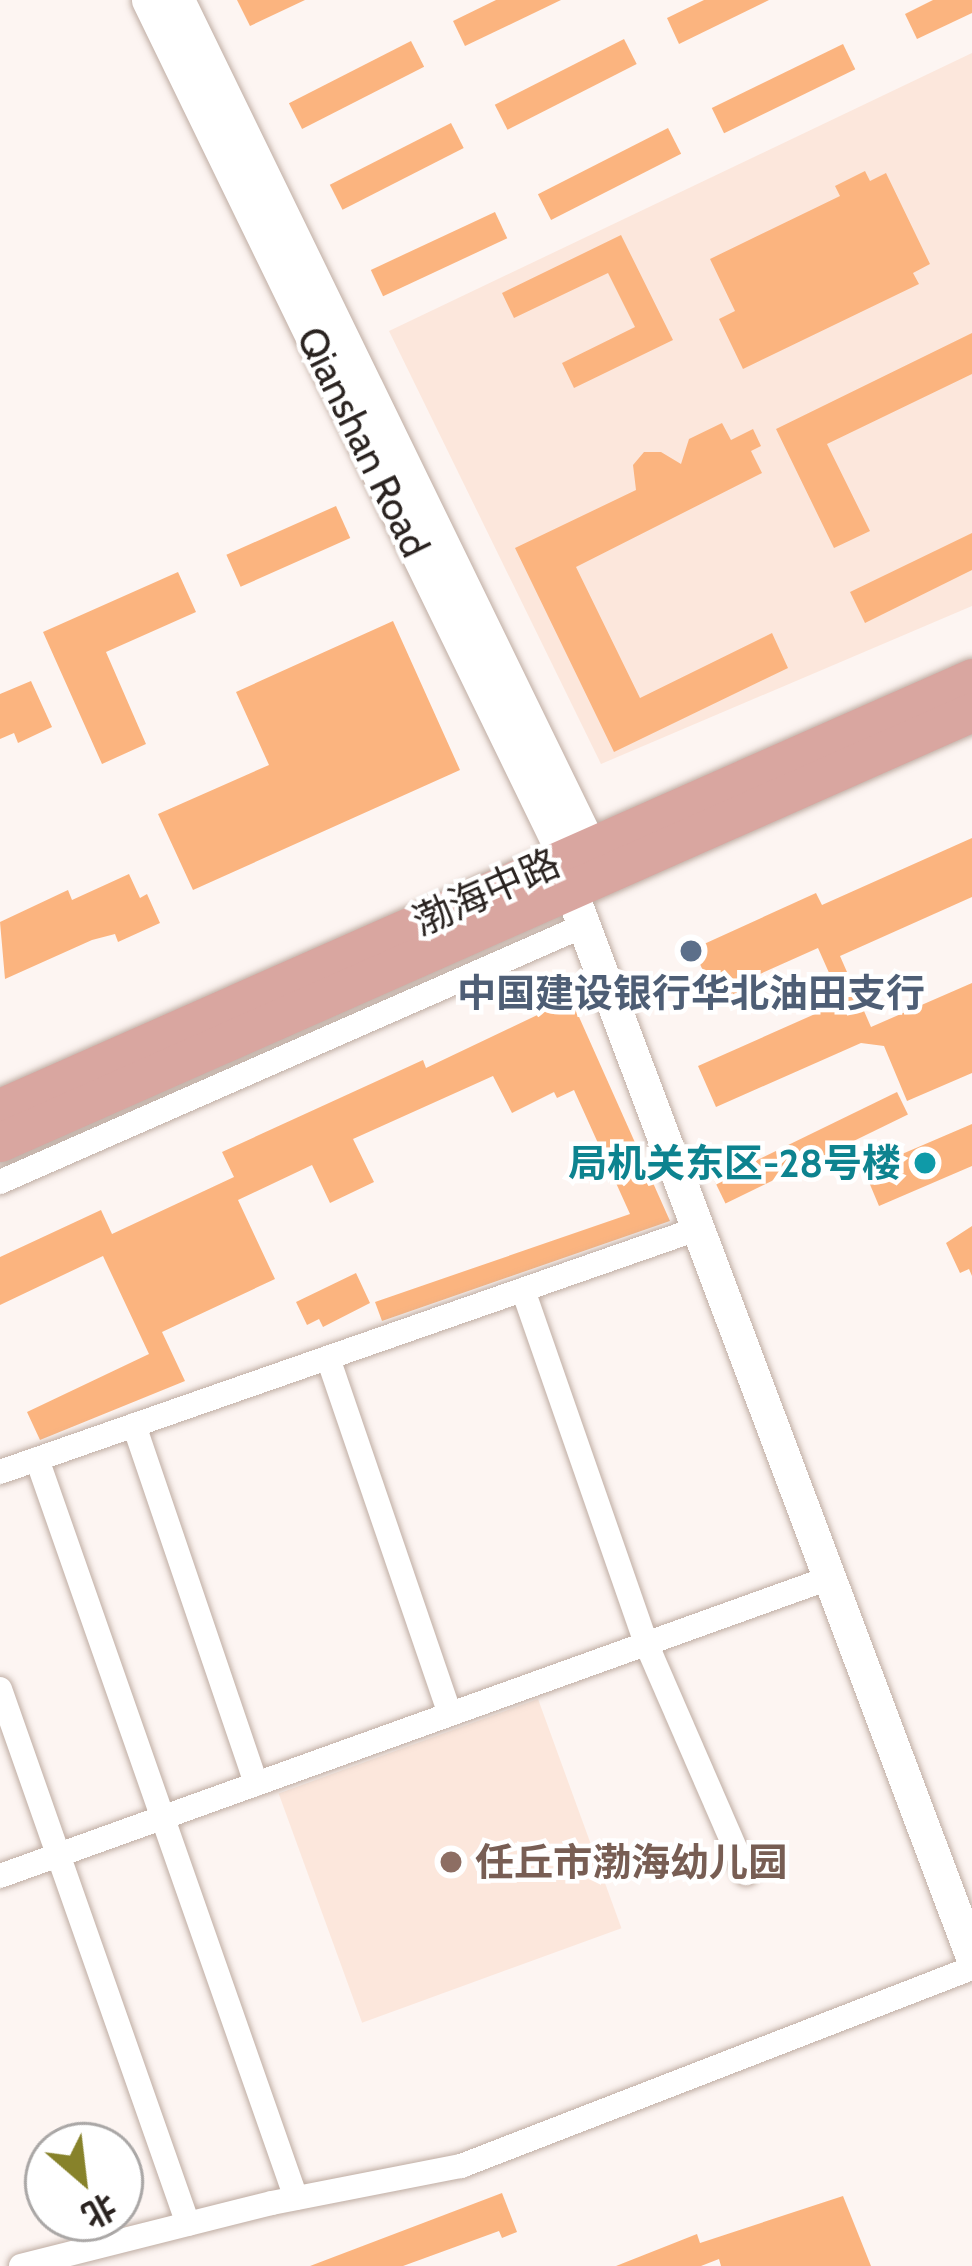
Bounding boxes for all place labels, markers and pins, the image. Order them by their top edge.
marker: 中国建设银行华北油田支行 [678,938,704,964]
place label: 中国建设银行华北油田支行 [457,970,925,1016]
place label: 局机关东区-28号楼 [568,1140,901,1186]
marker: 局机关东区-28号楼 [912,1150,938,1176]
place label: 任丘市渤海幼儿园 [475,1839,787,1885]
marker: 任丘市渤海幼儿园 [438,1849,464,1875]

